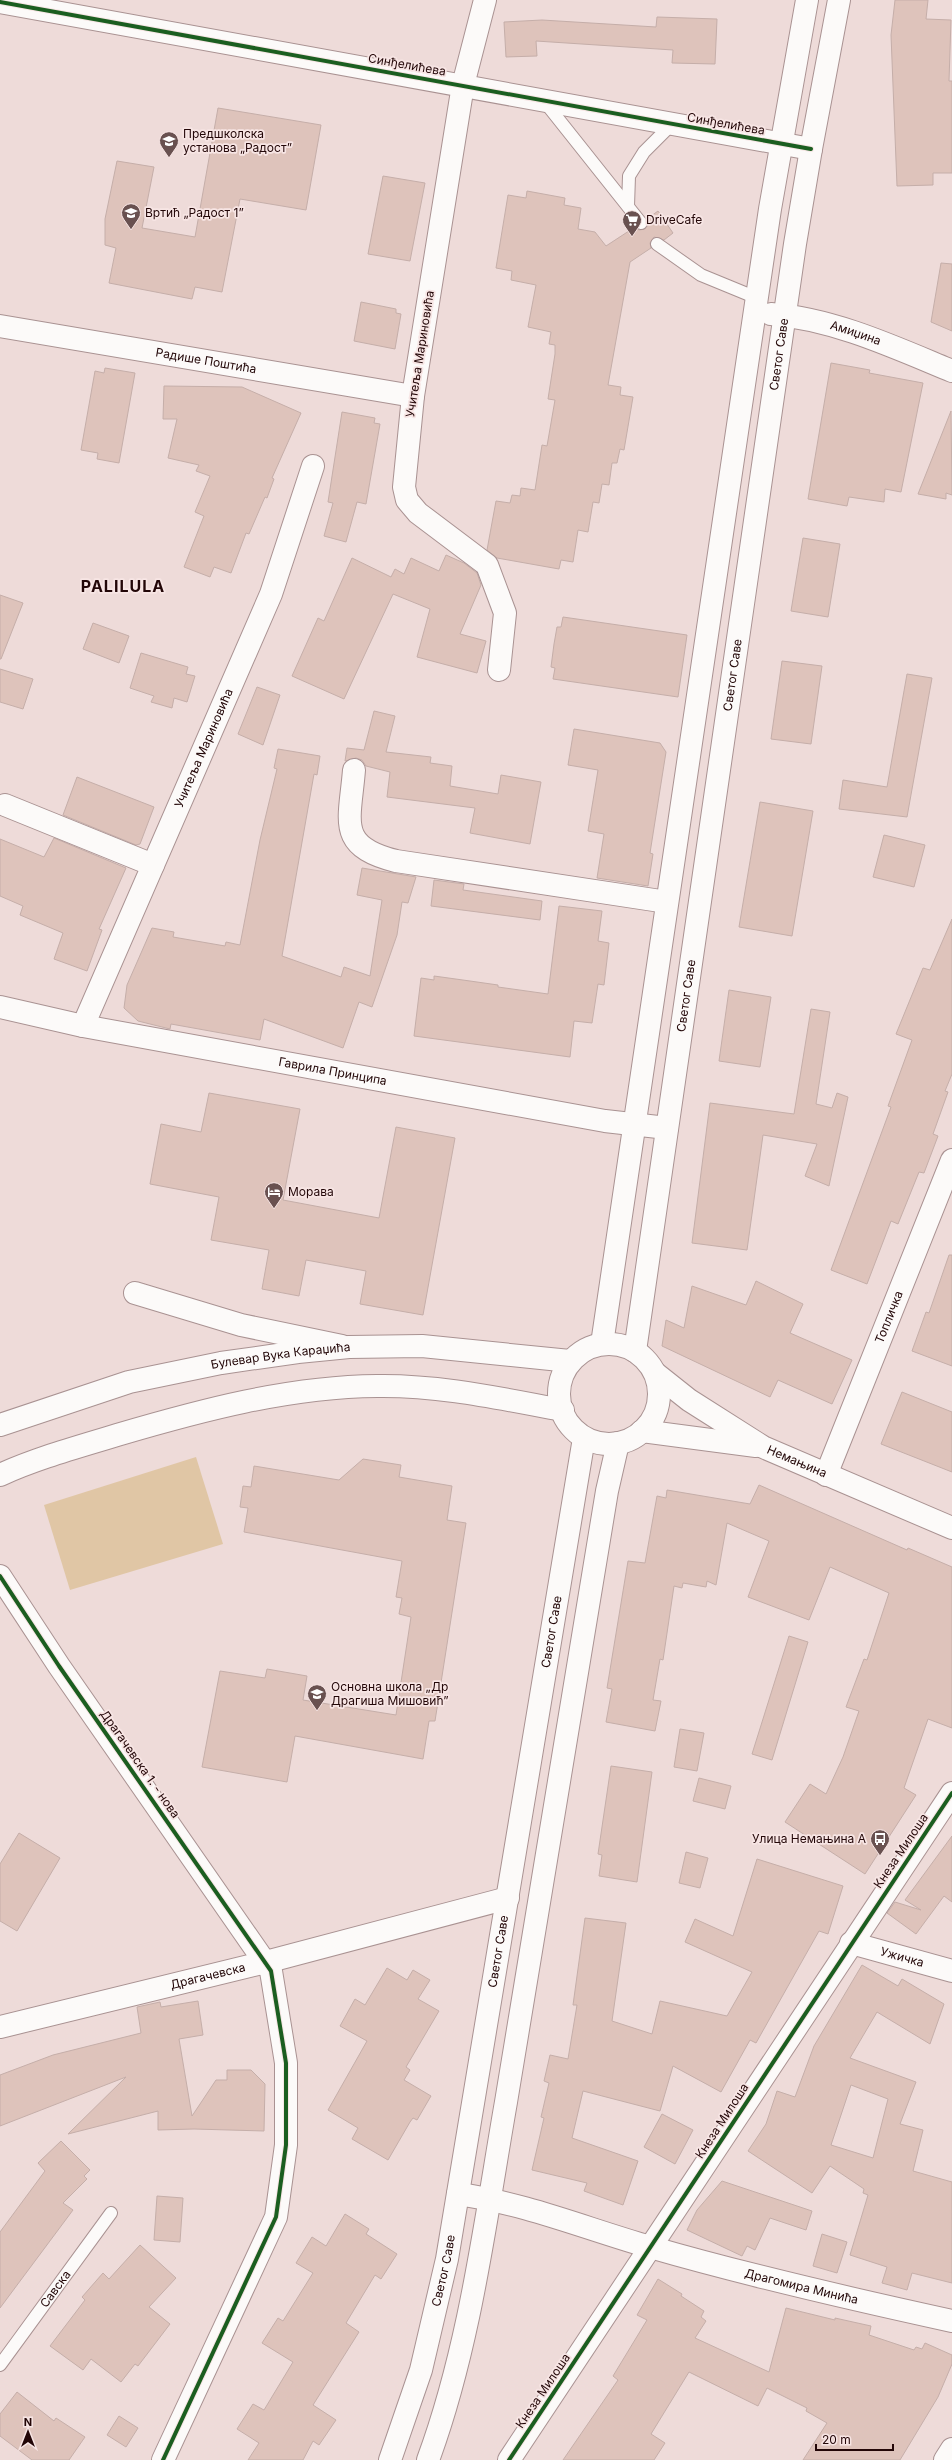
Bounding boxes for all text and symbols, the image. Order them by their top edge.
street label: Синђелићева [367,50,447,79]
street label: Синђелићева [686,109,766,138]
place label: Предшколска установа „Радост” [183,126,292,155]
school or university icon: Предшколска установа „Радост” [158,130,180,158]
school or university icon: Вртић „Радост 1” [120,202,142,230]
place label: Вртић „Радост 1” [145,205,244,220]
supermarket icon: DriveCafe [621,209,643,237]
place label: DriveCafe [646,212,702,227]
street label: Учитеља Мариновића [402,289,437,418]
street label: Светог Саве [766,317,791,392]
street label: Амиџина [829,317,883,348]
street label: Радише Поштића [155,345,258,376]
district label: PALILULA [81,576,165,596]
street label: Светог Саве [720,638,745,712]
street label: Учитеља Мариновића [171,686,236,810]
street label: Светог Саве [673,958,699,1033]
street label: Гаврила Принципа [278,1054,388,1088]
hotel icon: Морава [263,1181,285,1209]
place label: Морава [288,1184,334,1199]
street label: Топличка [871,1289,906,1345]
street label: Булевар Вука Караџића [209,1339,351,1372]
street label: Немањина [765,1442,829,1481]
street label: Светог Саве [538,1595,565,1669]
place label: Основна школа „Др Драгиша Мишовић” [331,1679,449,1708]
school or university icon: Основна школа „Др Драгиша Мишовић” [306,1683,328,1711]
street label: Драгачевска 1. - нова [97,1707,183,1821]
street label: Кнеза Милоша [870,1811,931,1891]
bus stop icon: Улица Немањина А [869,1828,891,1856]
place label: Улица Немањина А [752,1831,866,1846]
street label: Светог Саве [484,1914,511,1989]
street label: Ужичка [879,1943,926,1970]
street label: Драгачевска [169,1959,247,1992]
street label: Кнеза Милоша [692,2080,752,2161]
street label: Светог Саве [428,2234,458,2308]
street label: Драгомира Минића [743,2265,860,2307]
street label: Савска [36,2267,74,2310]
street label: Кнеза Милоша [512,2351,573,2431]
north arrow [8,2412,48,2452]
text: N [24,2415,32,2429]
scale bar [816,2426,893,2452]
text: 20 m [822,2432,851,2447]

